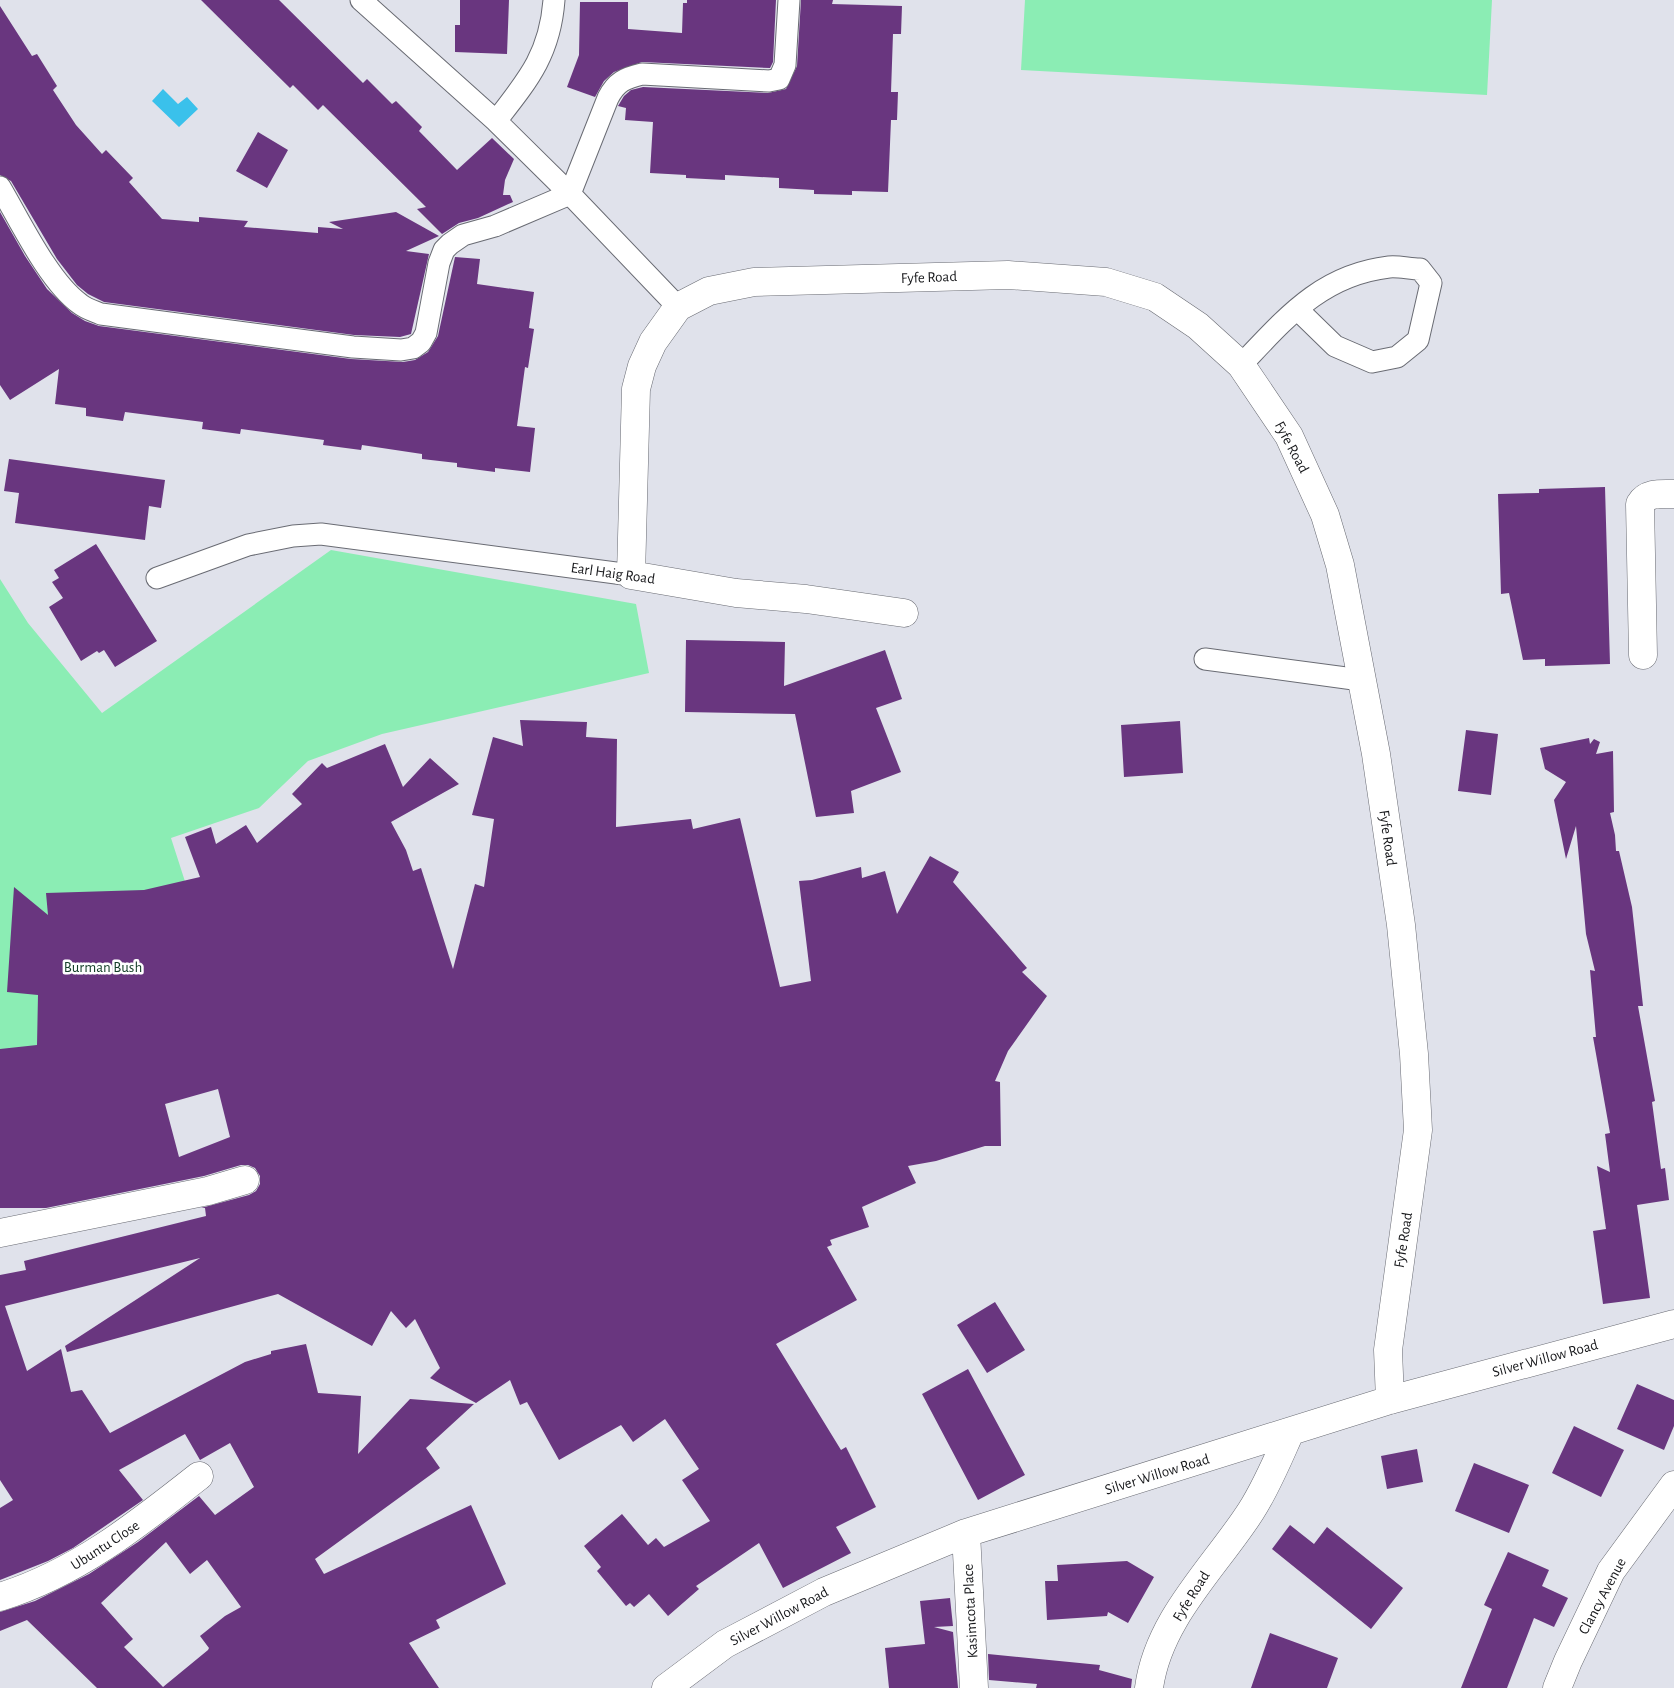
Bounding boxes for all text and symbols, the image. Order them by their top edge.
street label: Fyfe Road [901,269,958,286]
street label: Fyfe Road [1272,419,1311,476]
street label: Earl Haig Road [570,560,656,587]
street label: Fyfe Road [1376,809,1399,867]
park label: Burman Bush [64,960,142,975]
street label: Fyfe Road [1392,1211,1415,1269]
street label: Silver Willow Road [1491,1337,1600,1380]
street label: Silver Willow Road [1103,1451,1212,1498]
street label: Ubuntu Close [68,1518,142,1573]
street label: Clancy Avenue [1576,1555,1629,1637]
street label: Kasimcota Place [961,1563,980,1659]
street label: Fyfe Road [1170,1568,1213,1624]
street label: Silver Willow Road [728,1584,831,1649]

